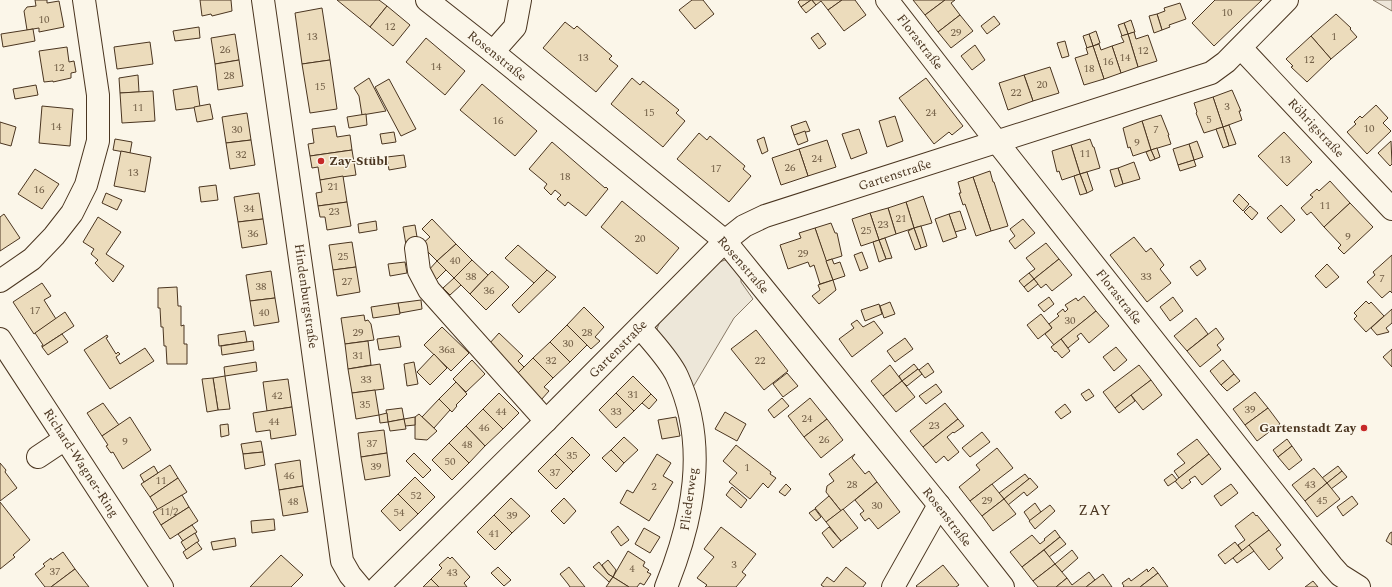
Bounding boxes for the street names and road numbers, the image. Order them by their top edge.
street label: Florastraße [892,10,948,74]
street label: Rosenstraße [463,26,531,86]
street label: Röhrigstraße [1283,94,1349,162]
street label: Gartenstraße [856,154,934,196]
street label: Rosenstraße [712,232,774,298]
street label: Hindenburgstraße [289,242,323,350]
street label: Florastraße [1091,265,1147,329]
street label: Gartenstraße [584,315,652,383]
street label: Richard-Wagner-Ring [38,404,124,522]
street label: Fliederweg [675,466,703,532]
street label: Rosenstraße [917,483,977,551]

